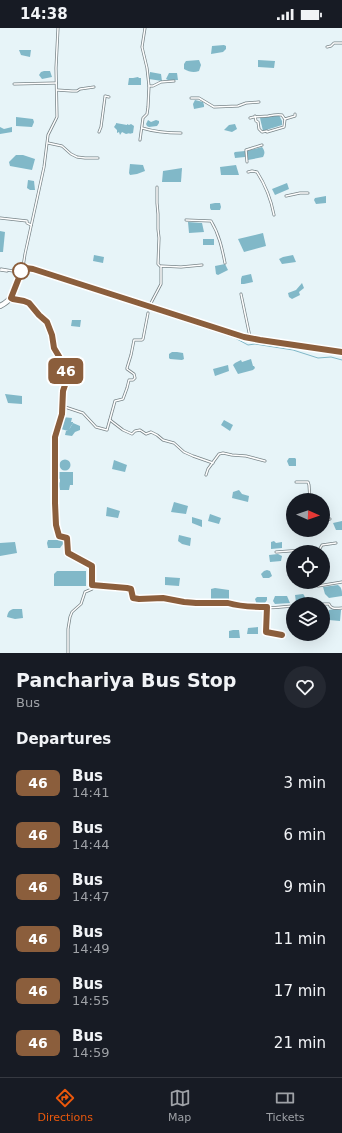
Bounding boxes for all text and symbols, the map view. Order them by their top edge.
text: 14:38 [20,5,68,23]
unlabelled marker [12,262,30,280]
line badge: 46 [48,358,84,384]
text: 46 [56,363,76,379]
north arrow [286,493,330,537]
map controls [286,493,330,641]
button: locate [286,545,330,589]
button: layers [286,597,330,641]
button: heart [284,666,326,708]
text: Panchariya Bus Stop [16,669,236,691]
text: Bus [16,695,40,710]
text: Departures [16,730,111,748]
text: Bus [72,767,103,785]
text: 3 min [283,774,326,792]
text: 46 [28,775,48,791]
text: 14:41 [72,785,109,800]
text: Bus [72,819,103,837]
text: 6 min [283,826,326,844]
text: 46 [28,827,48,843]
text: 14:44 [72,837,109,852]
text: Bus [72,871,103,889]
text: 9 min [283,878,326,896]
text: 46 [28,879,48,895]
text: 14:47 [72,889,109,904]
text: Bus [72,923,103,941]
text: 11 min [274,930,326,948]
text: 46 [28,931,48,947]
text: 14:49 [72,941,109,956]
text: Bus [72,975,103,993]
text: 17 min [274,982,326,1000]
text: 46 [28,983,48,999]
text: 14:55 [72,993,109,1008]
text: Bus [72,1027,103,1045]
text: 21 min [274,1034,326,1052]
text: 46 [28,1035,48,1051]
text: 14:59 [72,1045,109,1060]
tab: Directions [38,1087,93,1124]
tab: Map [168,1087,191,1124]
tab: Tickets [266,1087,304,1124]

